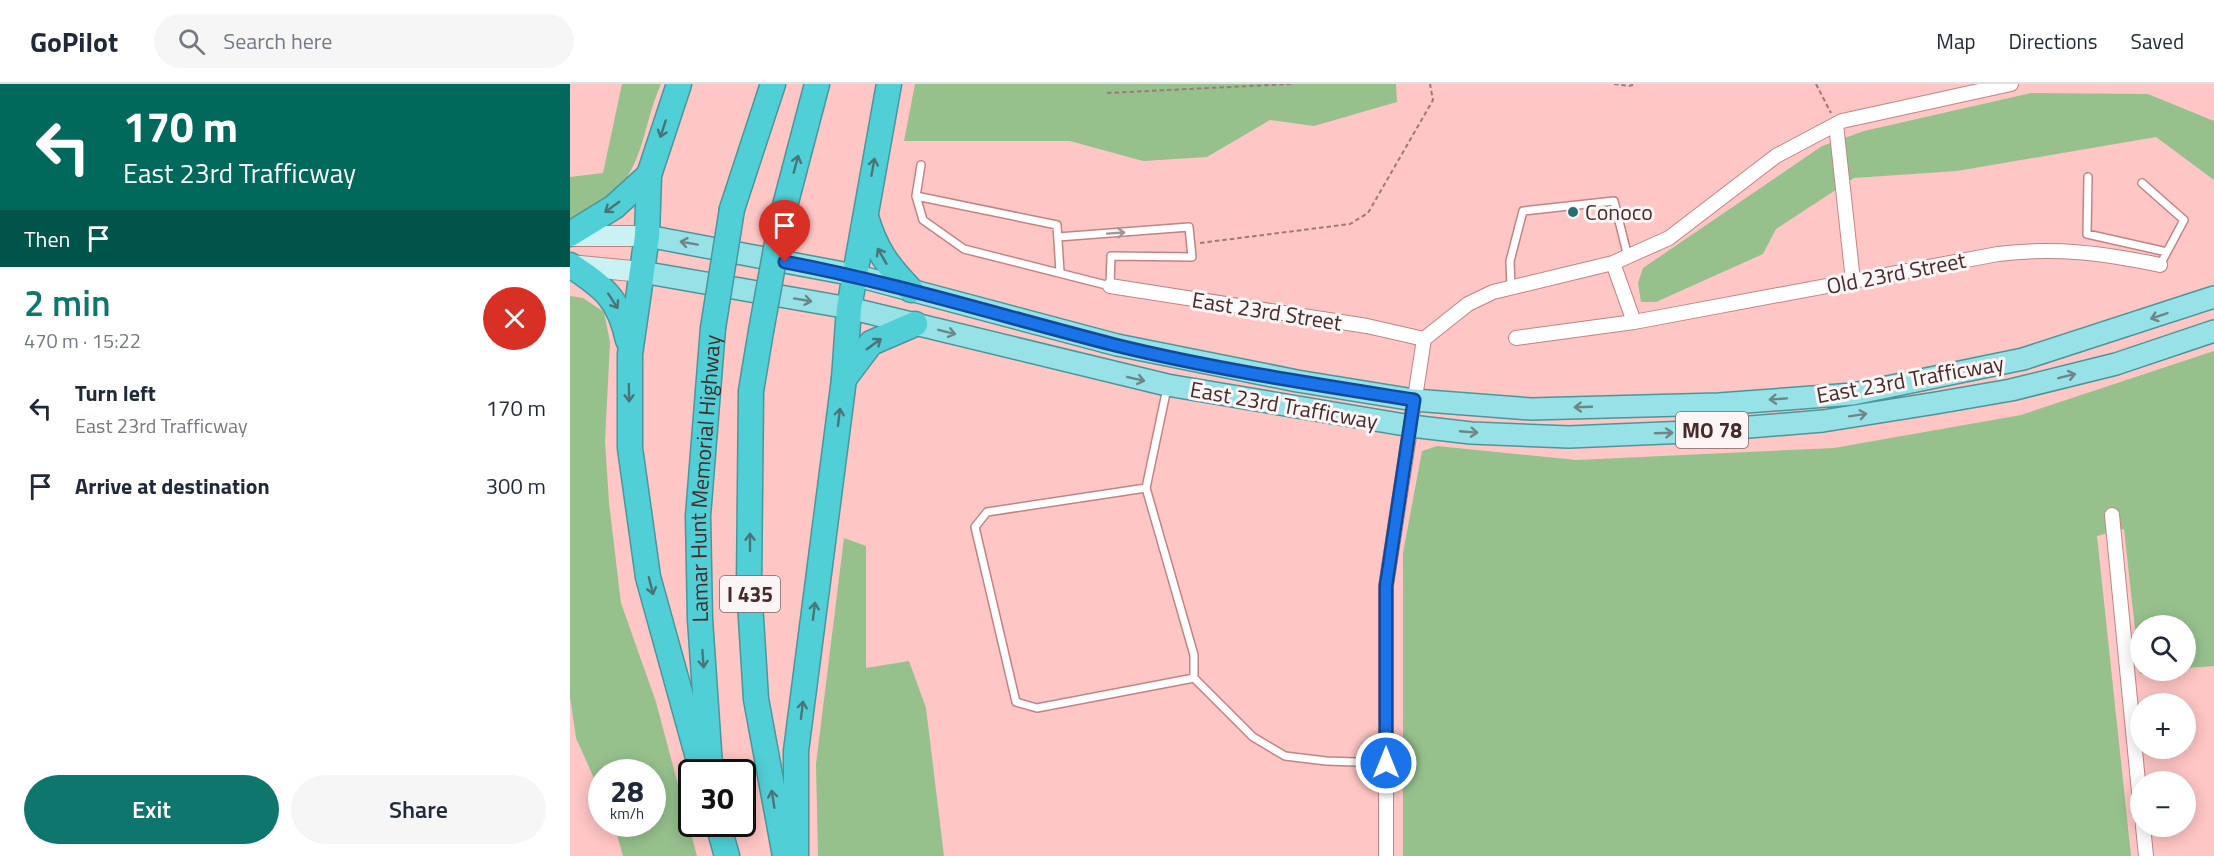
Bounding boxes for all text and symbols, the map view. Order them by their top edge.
search box [154,14,574,68]
text: GoPilot [30,20,118,63]
text: Search here [223,24,332,58]
icon: search [175,25,208,58]
text: Map [1936,25,1976,57]
text: Directions [2009,25,2098,57]
text: Saved [2131,25,2184,57]
text: 170 m [123,94,238,158]
icon: left [24,108,102,186]
one-way arrow [657,119,668,138]
text: East 23rd Trafficway [123,152,356,193]
one-way arrow [790,155,802,174]
one-way arrow [868,158,879,178]
place label: Conoco [1585,195,1653,229]
pin [759,200,810,262]
one-way arrow [604,201,620,213]
marker: Conoco [1566,205,1580,219]
icon: arrive [768,209,801,242]
text: Then [24,222,70,256]
icon: arrive [82,222,115,255]
one-way arrow [1106,227,1126,238]
one-way arrow [680,237,700,248]
street label: Old 23rd Street [1823,243,1969,303]
one-way arrow [875,248,887,265]
text: 2 min [24,275,111,330]
street label: East 23rd Street [1190,282,1345,340]
button: close [483,287,546,350]
one-way arrow [607,292,619,309]
one-way arrow [792,295,812,306]
one-way arrow [2150,312,2169,323]
text: 470 m · 15:22 [24,325,141,356]
one-way arrow [937,326,956,338]
street label: Lamar Hunt Memorial Highway [681,333,729,623]
one-way arrow [866,338,882,351]
street label: East 23rd Trafficway [1814,346,2007,412]
one-way arrow [2058,370,2077,382]
street label: East 23rd Trafficway [1188,372,1381,438]
one-way arrow [1126,374,1145,385]
text: Turn left [75,376,156,410]
one-way arrow [624,382,635,402]
text: 170 m [486,391,546,425]
icon: left [24,392,57,425]
one-way arrow [1769,394,1789,405]
one-way arrow [1574,402,1594,413]
one-way arrow [834,408,845,427]
text: East 23rd Trafficway [75,410,248,441]
one-way arrow [1848,410,1867,421]
road number: MO 78 [1676,412,1748,448]
one-way arrow [1459,427,1479,438]
one-way arrow [1654,427,1674,438]
text: Arrive at destination [75,469,270,503]
text: 300 m [486,469,546,503]
icon: arrive [24,470,57,503]
one-way arrow [744,533,756,553]
one-way arrow [645,576,657,595]
road number: I 435 [720,576,780,612]
one-way arrow [809,601,820,621]
map controls [2130,615,2196,837]
button: search [2130,615,2196,681]
one-way arrow [697,648,708,668]
button: + [2130,693,2196,759]
one-way arrow [796,701,807,720]
position arrow [1354,731,1418,795]
speed limit sign: 30 [678,759,756,837]
text: 28 [610,768,644,814]
button: − [2130,771,2196,837]
button: Exit [24,775,279,844]
button: Share [291,775,546,844]
one-way arrow [767,789,778,809]
text: km/h [610,802,644,825]

